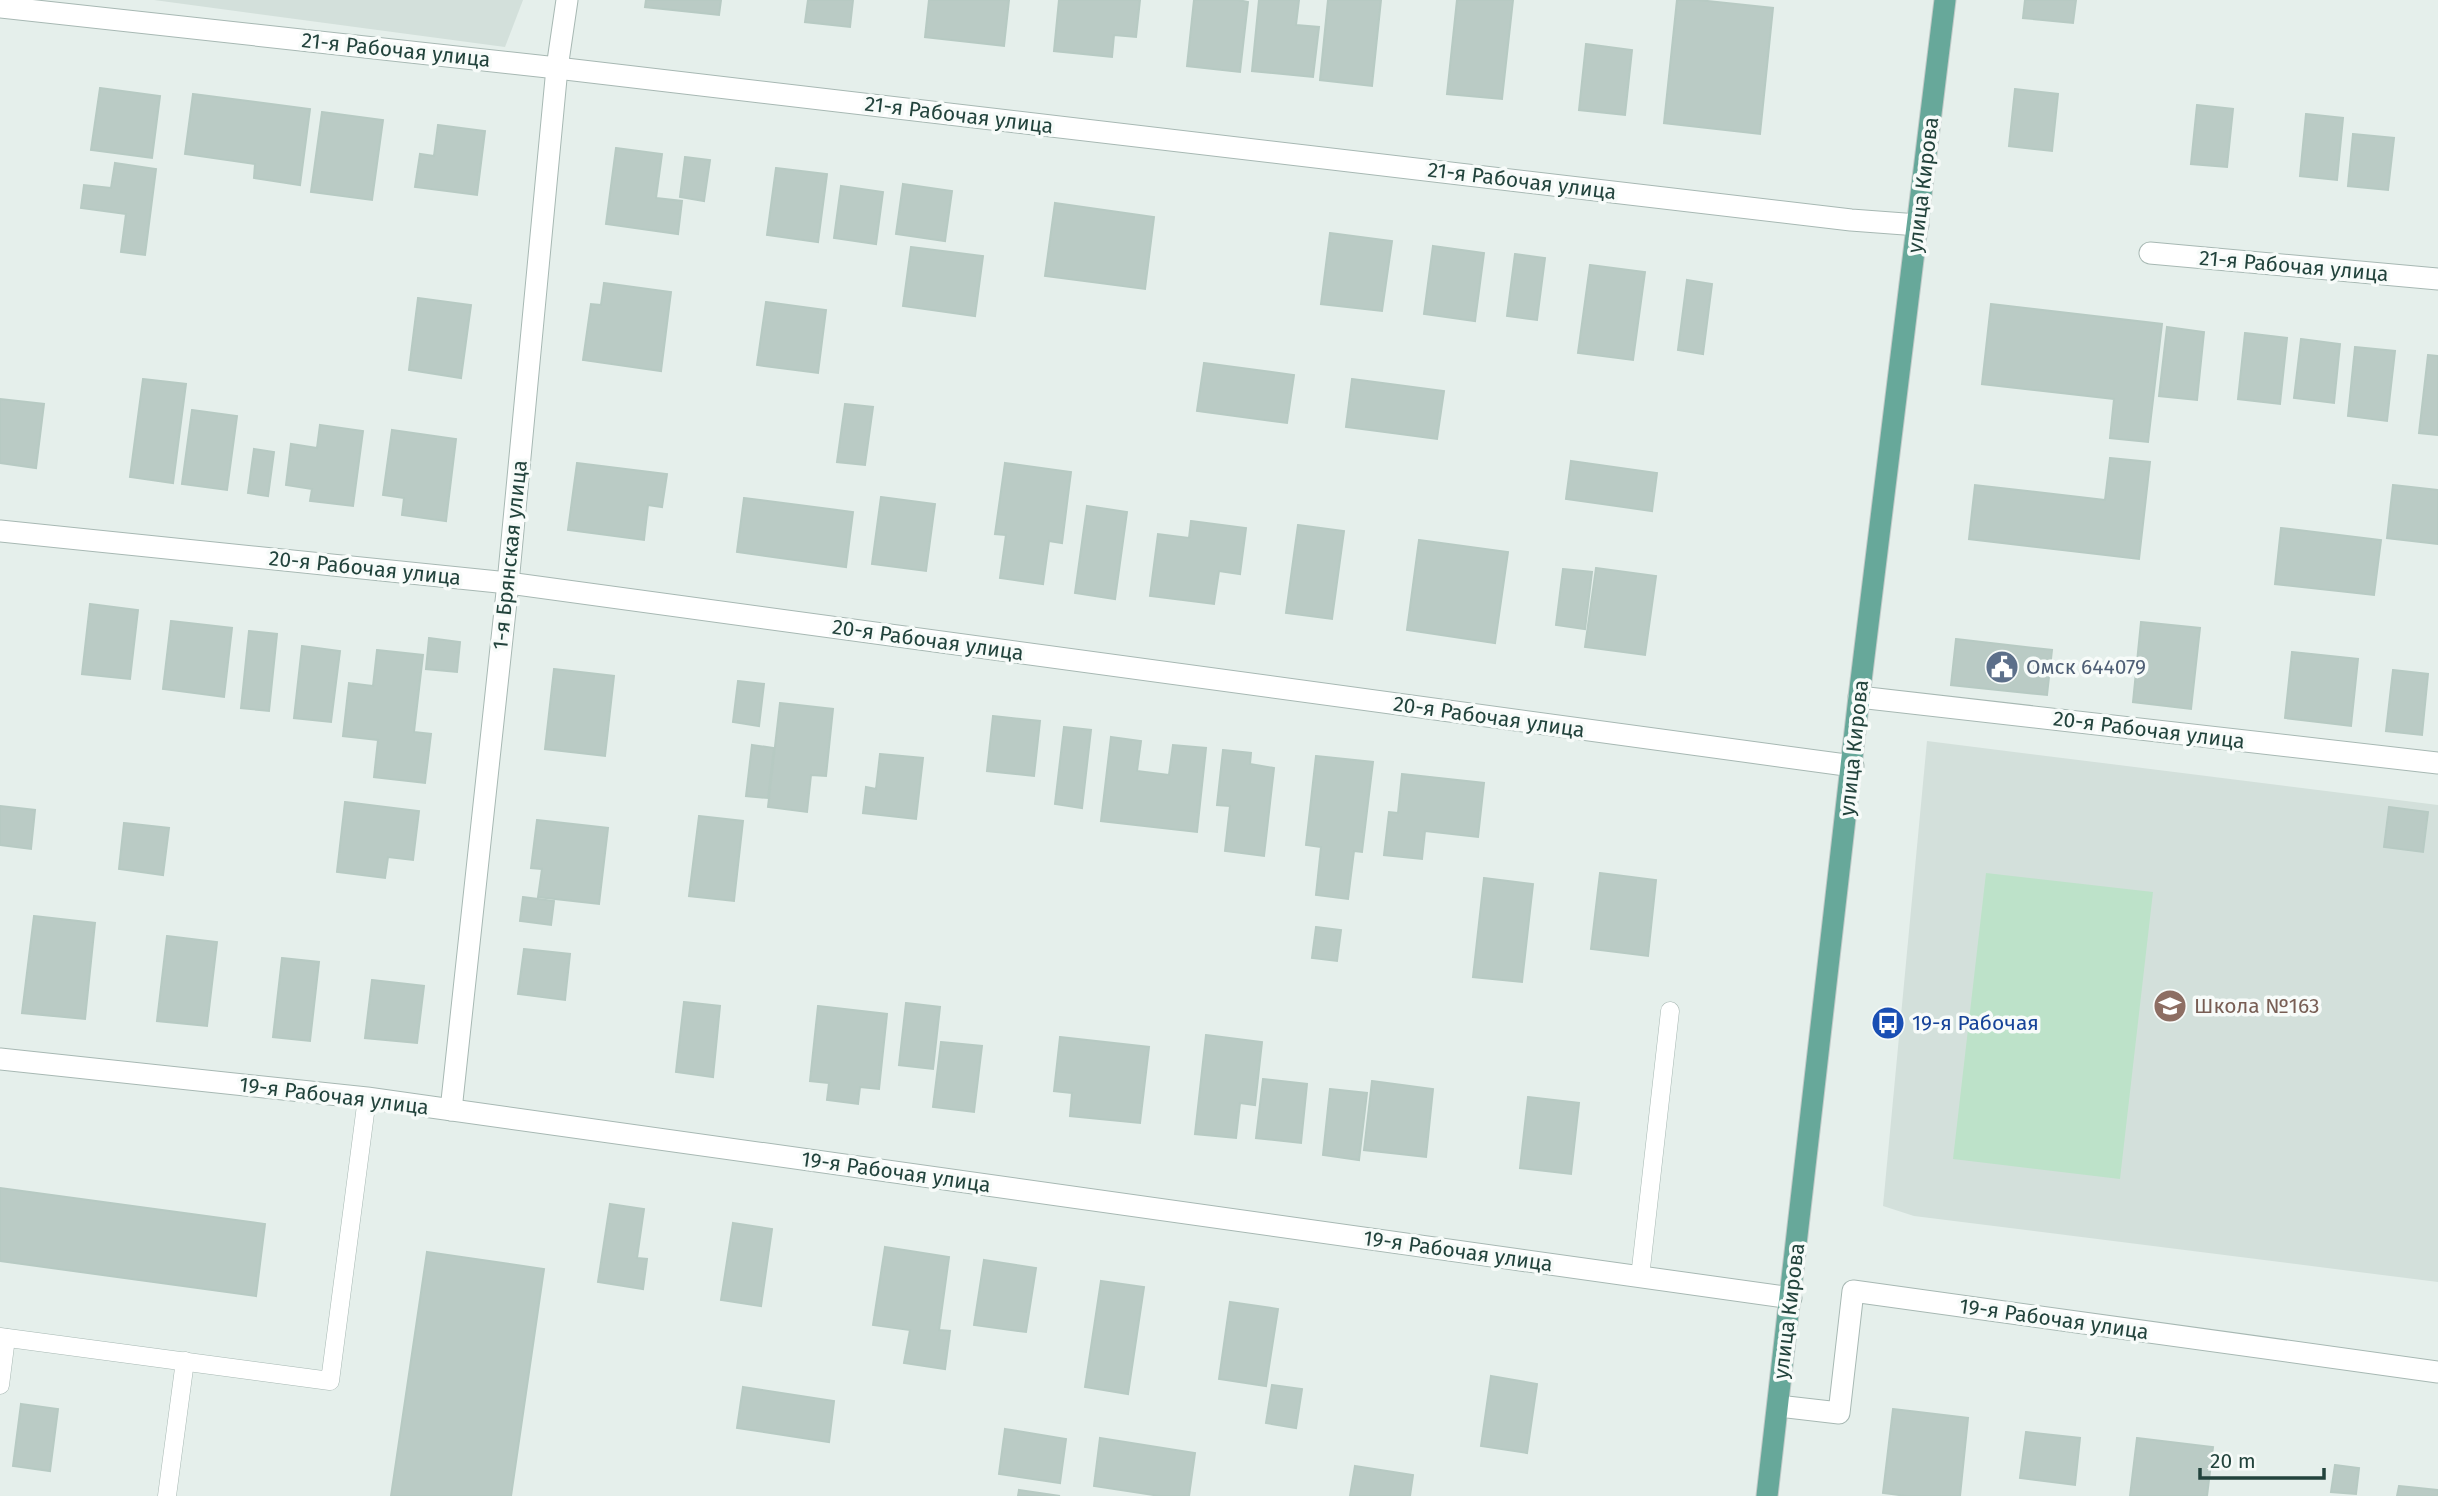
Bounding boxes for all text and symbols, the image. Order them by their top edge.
street label: 21-я Рабочая улица [300,27,492,73]
street label: 21-я Рабочая улица [863,91,1055,139]
street label: улица Кирова [1902,116,1944,254]
street label: 21-я Рабочая улица [1426,157,1618,205]
street label: 21-я Рабочая улица [2198,245,2390,287]
street label: 1-я Брянская улица [487,459,533,651]
street label: 20-я Рабочая улица [268,545,462,591]
street label: 20-я Рабочая улица [831,614,1025,666]
public building icon: Омск 644079 [1983,648,2021,686]
place label: Омск 644079 [2026,654,2146,680]
street label: улица Кирова [1834,679,1874,817]
street label: 20-я Рабочая улица [1392,691,1586,743]
street label: 20-я Рабочая улица [2052,705,2246,755]
school or university icon: Школа №163 [2151,987,2189,1025]
place label: Школа №163 [2194,993,2319,1019]
bus stop icon: 19-я Рабочая [1869,1004,1907,1042]
place label: 19-я Рабочая [1912,1010,2039,1036]
street label: 19-я Рабочая улица [238,1071,430,1121]
street label: 19-я Рабочая улица [800,1146,992,1198]
street label: 19-я Рабочая улица [1362,1225,1554,1277]
street label: улица Кирова [1768,1242,1810,1380]
street label: 19-я Рабочая улица [1958,1293,2150,1345]
scale bar [2200,1436,2324,1480]
text: 20 m [2210,1448,2256,1474]

